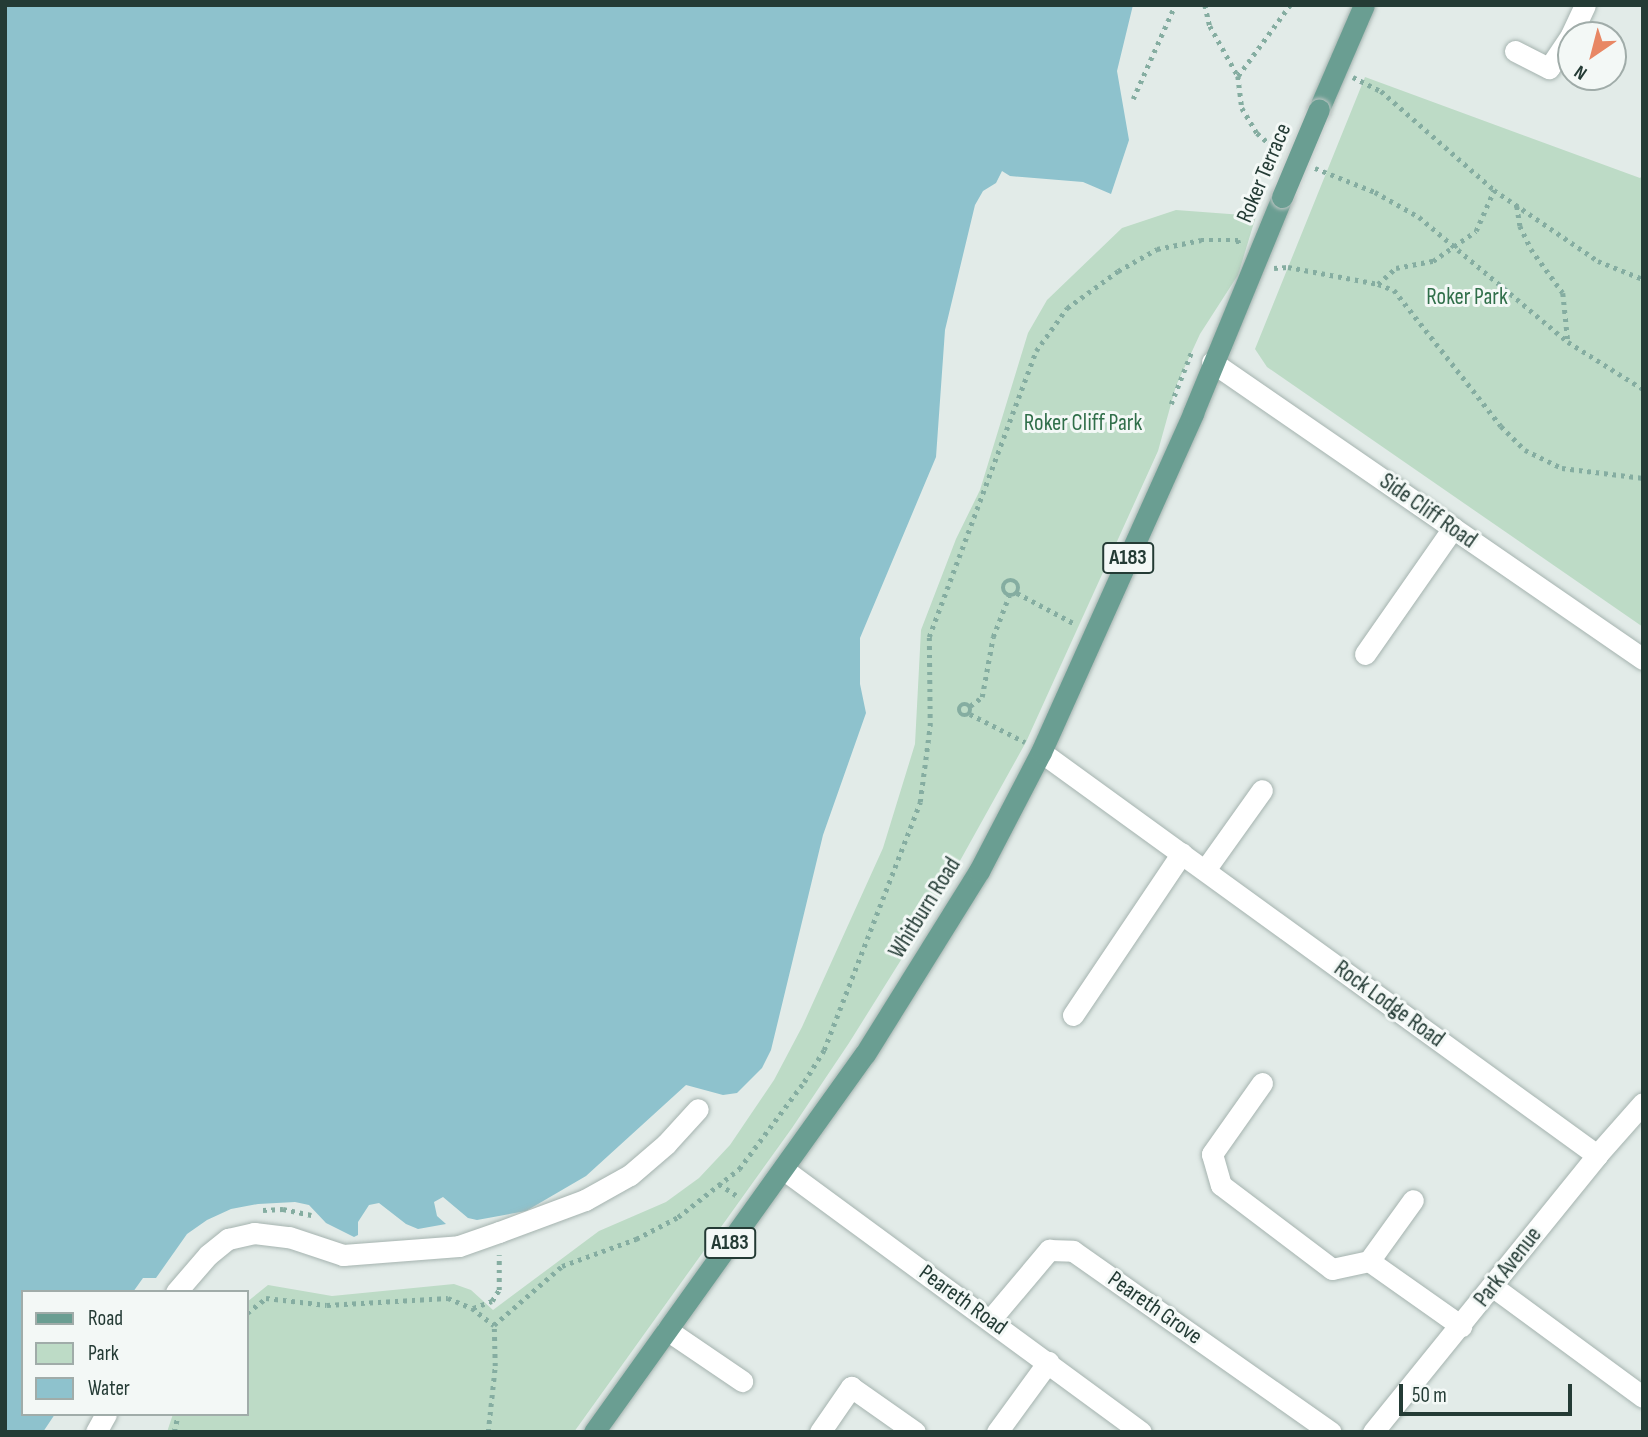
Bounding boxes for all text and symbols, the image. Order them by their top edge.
north arrow [1557,21,1627,91]
text: N [1570,60,1592,84]
street label: Roker Terrace [1231,119,1297,227]
park label: Roker Park [1426,283,1508,311]
park label: Roker Cliff Park [1024,409,1142,437]
street label: Side Cliff Road [1374,468,1482,554]
road number: A183 [1102,540,1154,576]
street label: Whitburn Road [883,852,967,964]
street label: Rock Lodge Road [1329,955,1449,1053]
street label: Park Avenue [1468,1222,1548,1312]
road number: A183 [704,1226,756,1260]
street label: Peareth Road [914,1259,1012,1341]
street label: Peareth Grove [1103,1265,1207,1351]
legend [21,1290,248,1416]
text: Road [88,1306,123,1331]
text: Park [88,1341,119,1366]
scale bar [1403,1370,1576,1414]
text: Water [88,1376,130,1401]
text: 50 m [1412,1383,1447,1408]

